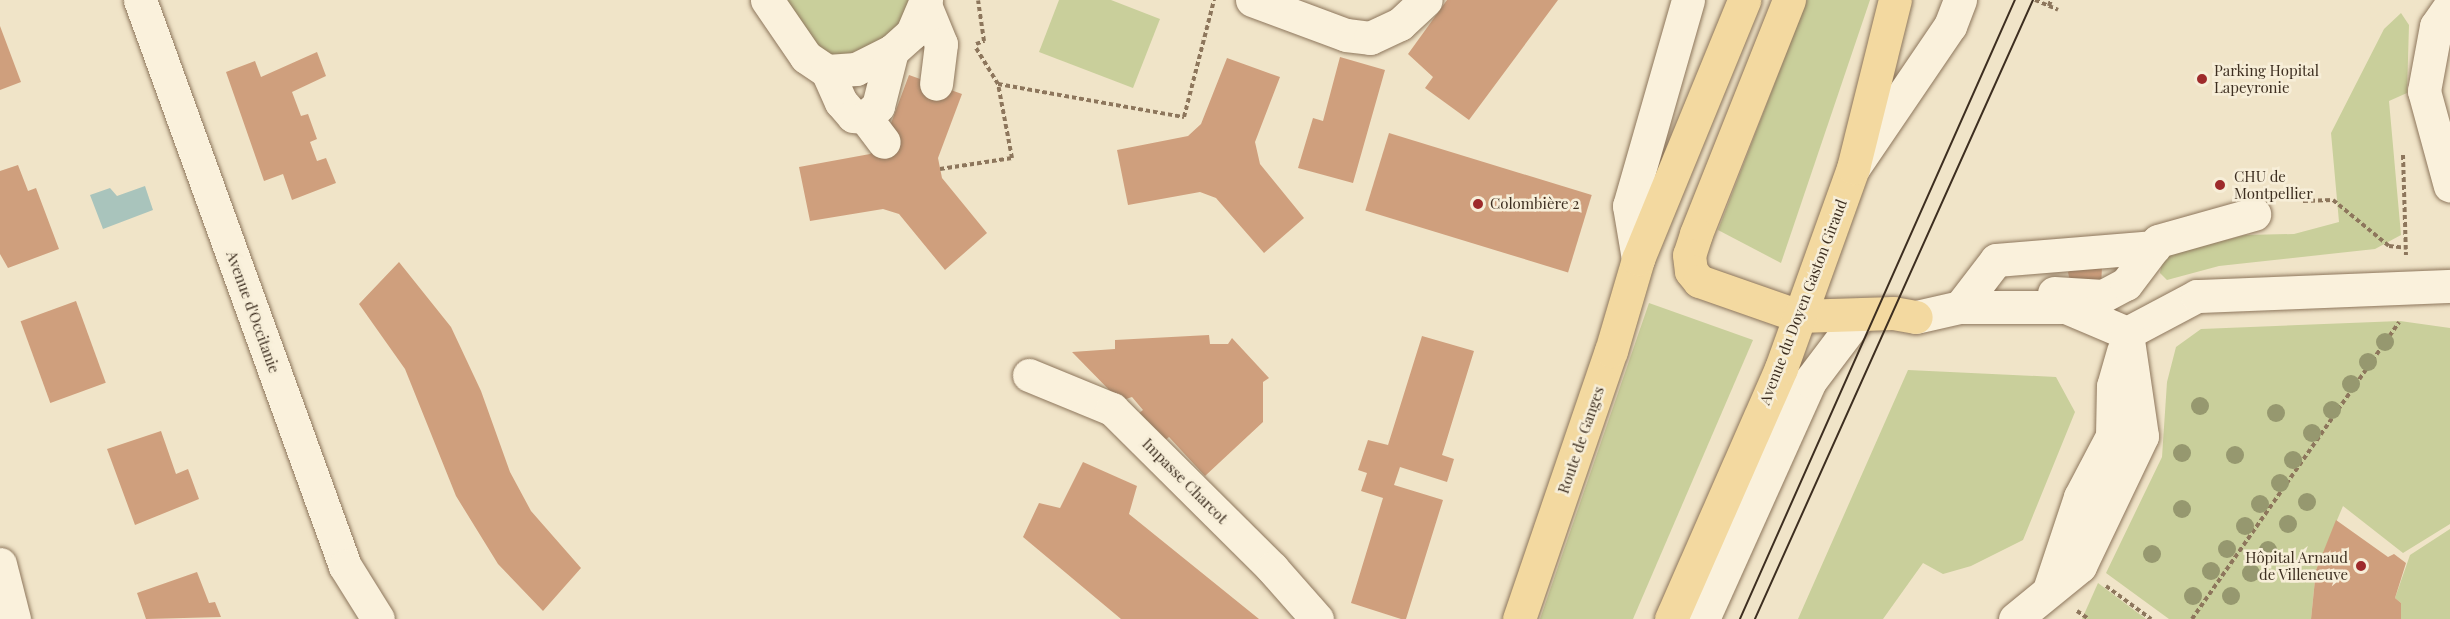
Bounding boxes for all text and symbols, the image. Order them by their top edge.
place label: Parking Hopital Lapeyronie [2214,61,2319,96]
marker: Parking Hopital Lapeyronie [2195,72,2209,86]
place label: CHU de Montpellier [2234,167,2313,202]
marker: CHU de Montpellier [2211,176,2229,194]
place label: Colombière 2 [1490,195,1579,213]
marker: Colombière 2 [1471,197,1485,211]
street label: Avenue du Doyen Gaston Giraud [1755,197,1851,407]
street label: Avenue d'Occitanie [223,249,283,375]
street label: Route de Ganges [1554,384,1608,496]
street label: Impasse Charcot [1139,435,1231,527]
place label: Hôpital Arnaud de Villeneuve [2245,548,2348,583]
marker: Hôpital Arnaud de Villeneuve [2352,557,2370,575]

